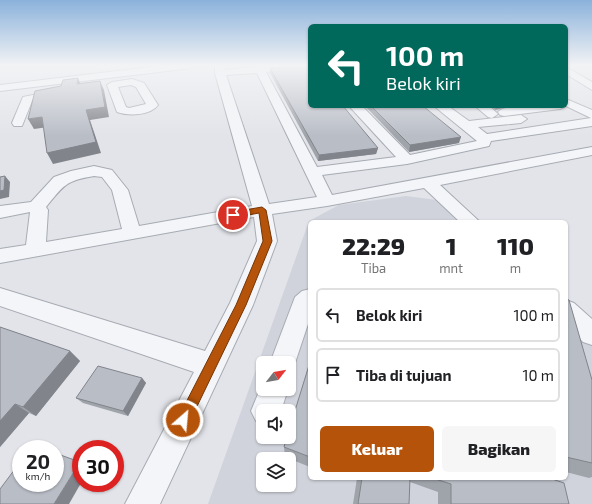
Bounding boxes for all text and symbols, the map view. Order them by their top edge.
text: 100 m [386,38,464,72]
icon: left [320,40,372,92]
text: Belok kiri [386,72,461,94]
pin [216,198,250,232]
icon: arrive [222,204,244,226]
text: 22:29 [342,231,405,260]
text: 1 [446,231,457,260]
text: 110 [497,231,534,260]
text: Tiba [361,260,386,276]
text: mnt [439,260,463,276]
text: m [510,260,521,276]
icon: left [322,304,344,326]
text: Belok kiri [356,306,422,324]
text: 100 m [513,306,554,324]
north arrow [256,356,296,396]
map controls [256,356,296,492]
icon: arrive [322,364,344,386]
text: Tiba di tujuan [356,366,452,384]
text: 10 m [522,366,554,384]
position arrow [162,399,204,441]
button: sound [256,404,296,444]
button: Keluar [320,426,434,472]
button: Bagikan [442,426,556,472]
speed limit sign: 30 [72,440,124,492]
text: 20 [26,449,50,473]
button: layers [256,452,296,492]
text: km/h [26,470,50,482]

